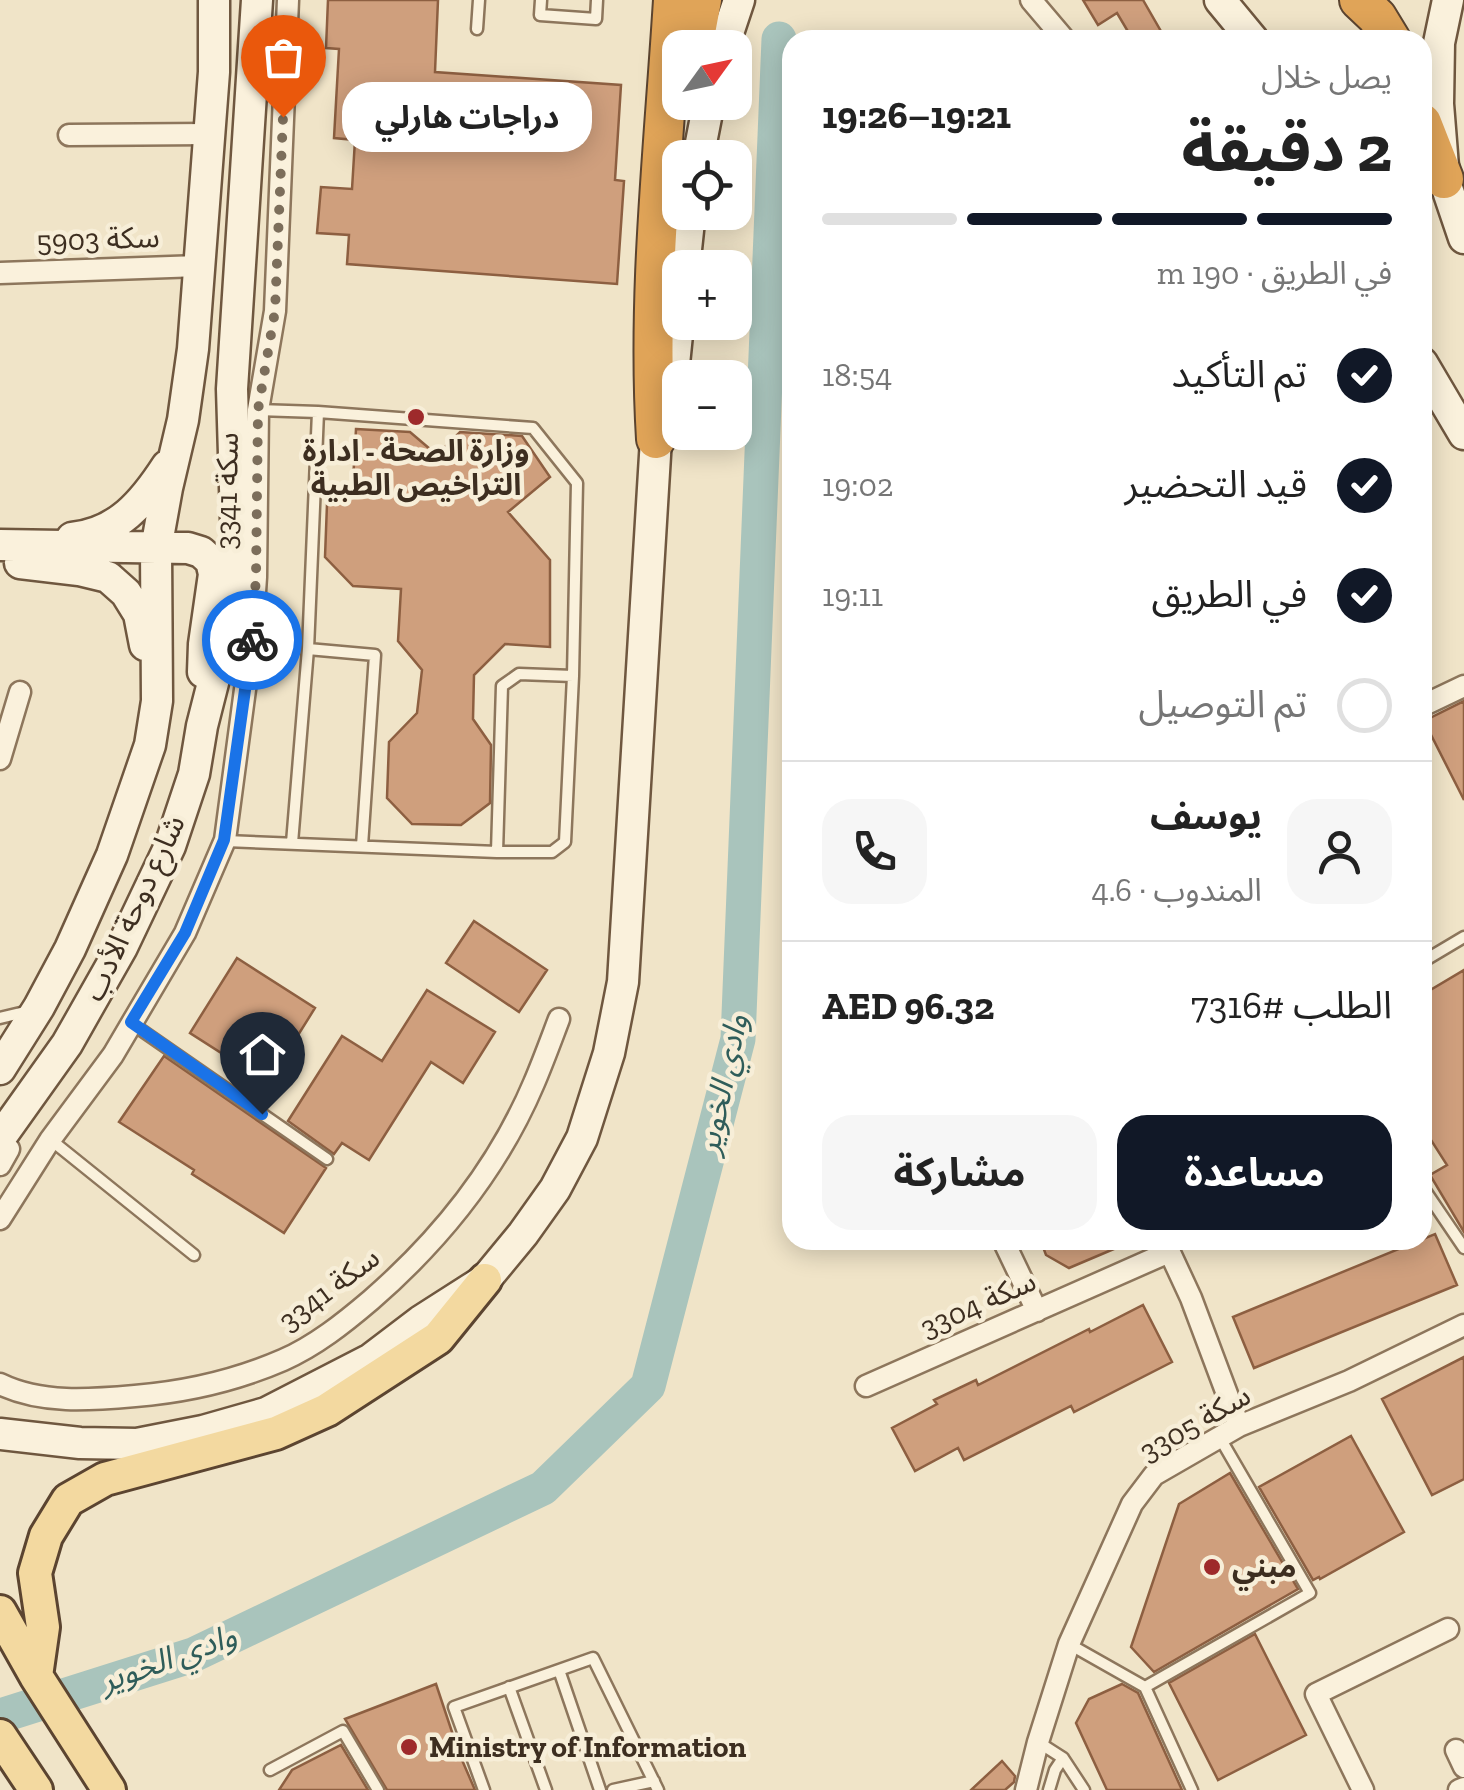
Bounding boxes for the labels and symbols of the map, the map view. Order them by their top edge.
pin [241,15,326,118]
north arrow [662,30,752,120]
callout: دراجات هارلي [343,82,593,152]
street label: سكة 5903 [36,219,160,259]
marker: وزارة الصحة - ادارة التراخيص الطبية [405,406,427,428]
street label: سكة 3341 [208,432,246,550]
place label: وزارة الصحة - ادارة التراخيص الطبية [303,433,529,503]
courier [202,590,302,690]
street label: شارع دوحة الأدب [75,809,196,1008]
water label: وادي الخوير [688,1010,762,1162]
pin [220,1012,305,1115]
street label: سكة 3341 [271,1239,387,1339]
street label: سكة 3304 [915,1263,1041,1345]
street label: 3305 سكة [1133,1377,1257,1469]
place label: مبني [1232,1549,1297,1591]
marker: مبني [1201,1556,1223,1578]
water label: وادي الخوير [92,1616,244,1707]
place label: Ministry of Information [429,1729,746,1765]
marker: Ministry of Information [398,1736,420,1758]

